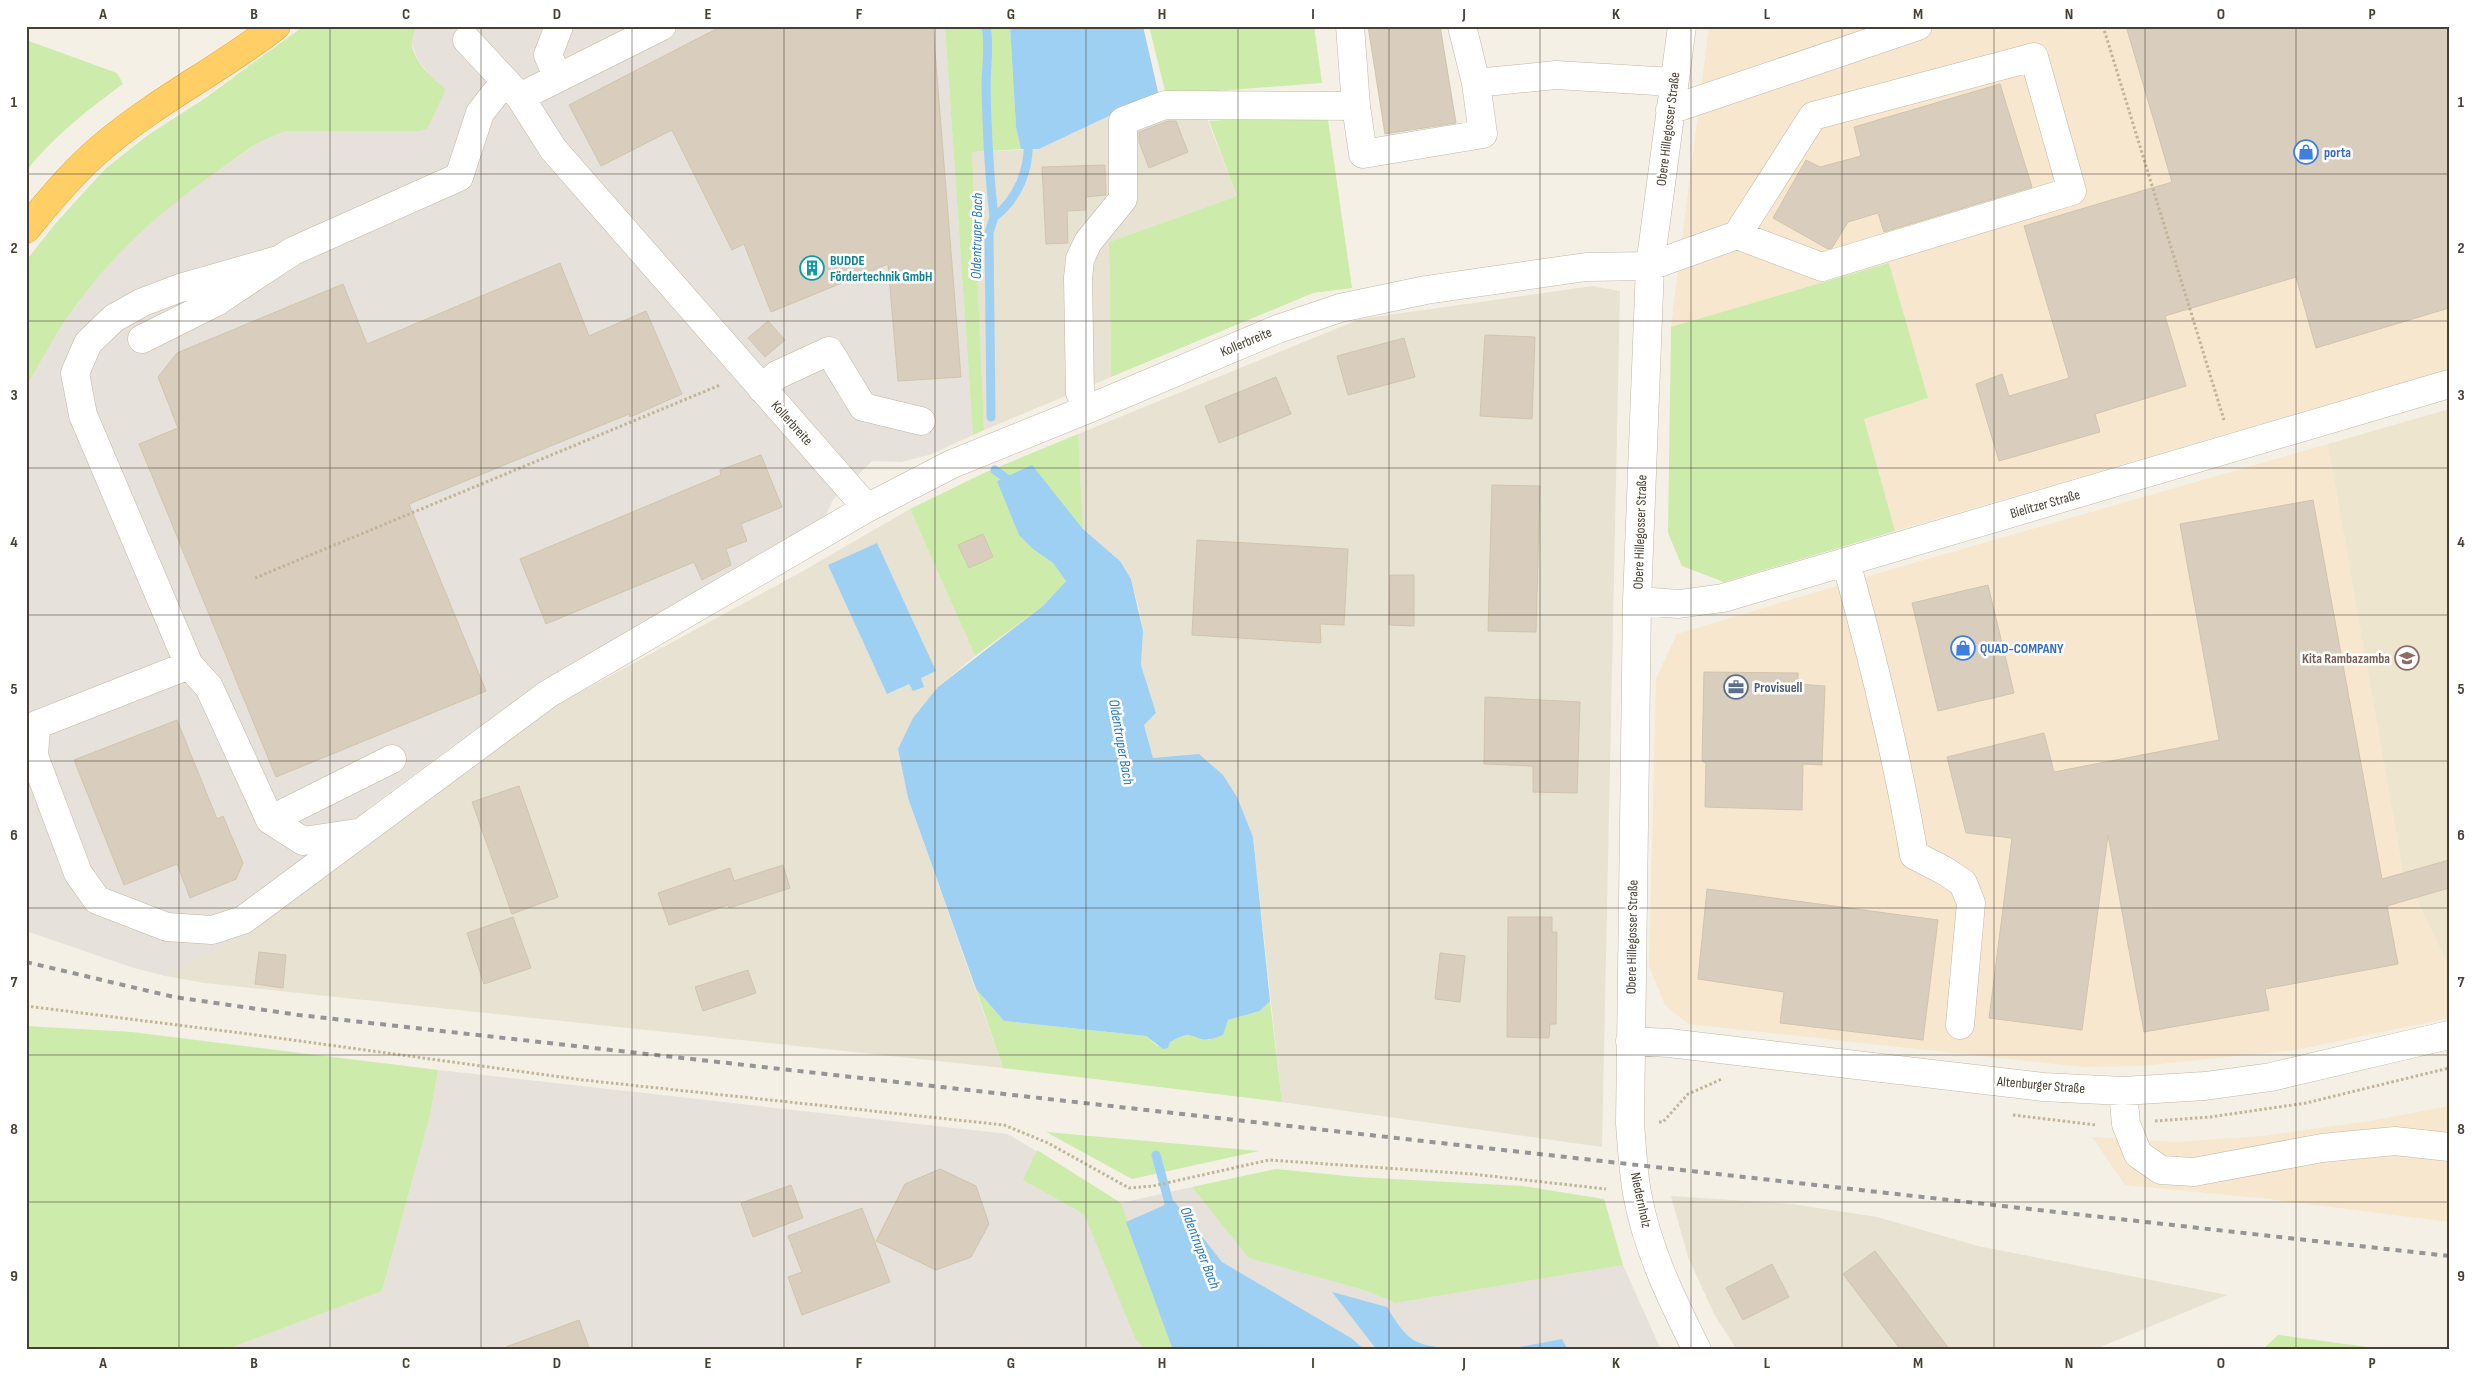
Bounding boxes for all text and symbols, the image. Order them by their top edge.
text: A [98,5,107,24]
text: B [250,5,258,24]
text: C [402,5,410,24]
text: D [553,5,561,24]
text: E [705,5,712,24]
text: F [856,5,863,24]
text: G [1007,5,1015,24]
text: H [1158,5,1166,24]
text: I [1311,5,1315,24]
text: J [1461,5,1466,24]
text: K [1612,5,1620,24]
text: L [1764,5,1771,24]
text: M [1913,5,1923,24]
text: N [2065,5,2073,24]
text: O [2217,5,2225,24]
text: P [2368,5,2376,24]
street label: Obere Hillegosser Straße [1653,71,1683,187]
text: 1 [11,93,18,112]
text: 1 [2458,93,2465,112]
shop icon: porta [2293,139,2319,165]
place label: porta [2324,144,2351,161]
water label: Oldentruper Bach [967,193,987,279]
text: 2 [10,239,18,258]
text: 2 [2457,239,2465,258]
place label: BUDDE Fördertechnik GmbH [830,252,932,285]
building icon: BUDDE Fördertechnik GmbH [799,255,825,281]
street label: Kollerbreite [1218,324,1274,360]
text: 3 [10,386,18,405]
text: 3 [2457,386,2465,405]
street label: Kollerbreite [767,397,817,449]
street label: Obere Hillegosser Straße [1630,474,1650,590]
street label: Bielitzer Straße [2008,486,2082,522]
text: 4 [10,533,18,552]
text: 4 [2457,533,2465,552]
shop icon: QUAD-COMPANY [1950,635,1976,661]
place label: QUAD-COMPANY [1980,640,2064,657]
school or university icon: Kita Rambazamba [2394,645,2420,671]
place label: Kita Rambazamba [2302,650,2390,667]
office icon: Provisuell [1723,674,1749,700]
place label: Provisuell [1754,679,1802,696]
text: 5 [10,680,18,699]
text: 5 [2457,680,2465,699]
water label: Oldentruper Bach [1104,698,1138,786]
text: 6 [10,826,18,845]
text: 6 [2457,826,2465,845]
street label: Obere Hillegosser Straße [1623,880,1641,994]
text: 7 [11,973,18,992]
text: 7 [2458,973,2465,992]
street label: Altenburger Straße [1995,1073,2086,1097]
text: 8 [10,1120,18,1139]
text: 8 [2457,1120,2465,1139]
street label: Niedernholz [1627,1171,1655,1229]
water label: Oldentruper Bach [1176,1204,1224,1292]
text: 9 [10,1267,18,1286]
text: 9 [2457,1267,2465,1286]
text: A [98,1354,107,1373]
text: B [250,1354,258,1373]
text: C [402,1354,410,1373]
text: D [553,1354,561,1373]
text: E [705,1354,712,1373]
text: F [856,1354,863,1373]
text: G [1007,1354,1015,1373]
text: H [1158,1354,1166,1373]
text: I [1311,1354,1315,1373]
text: J [1461,1354,1466,1373]
text: K [1612,1354,1620,1373]
text: L [1764,1354,1771,1373]
text: M [1913,1354,1923,1373]
text: N [2065,1354,2073,1373]
text: O [2217,1354,2225,1373]
text: P [2368,1354,2376,1373]

